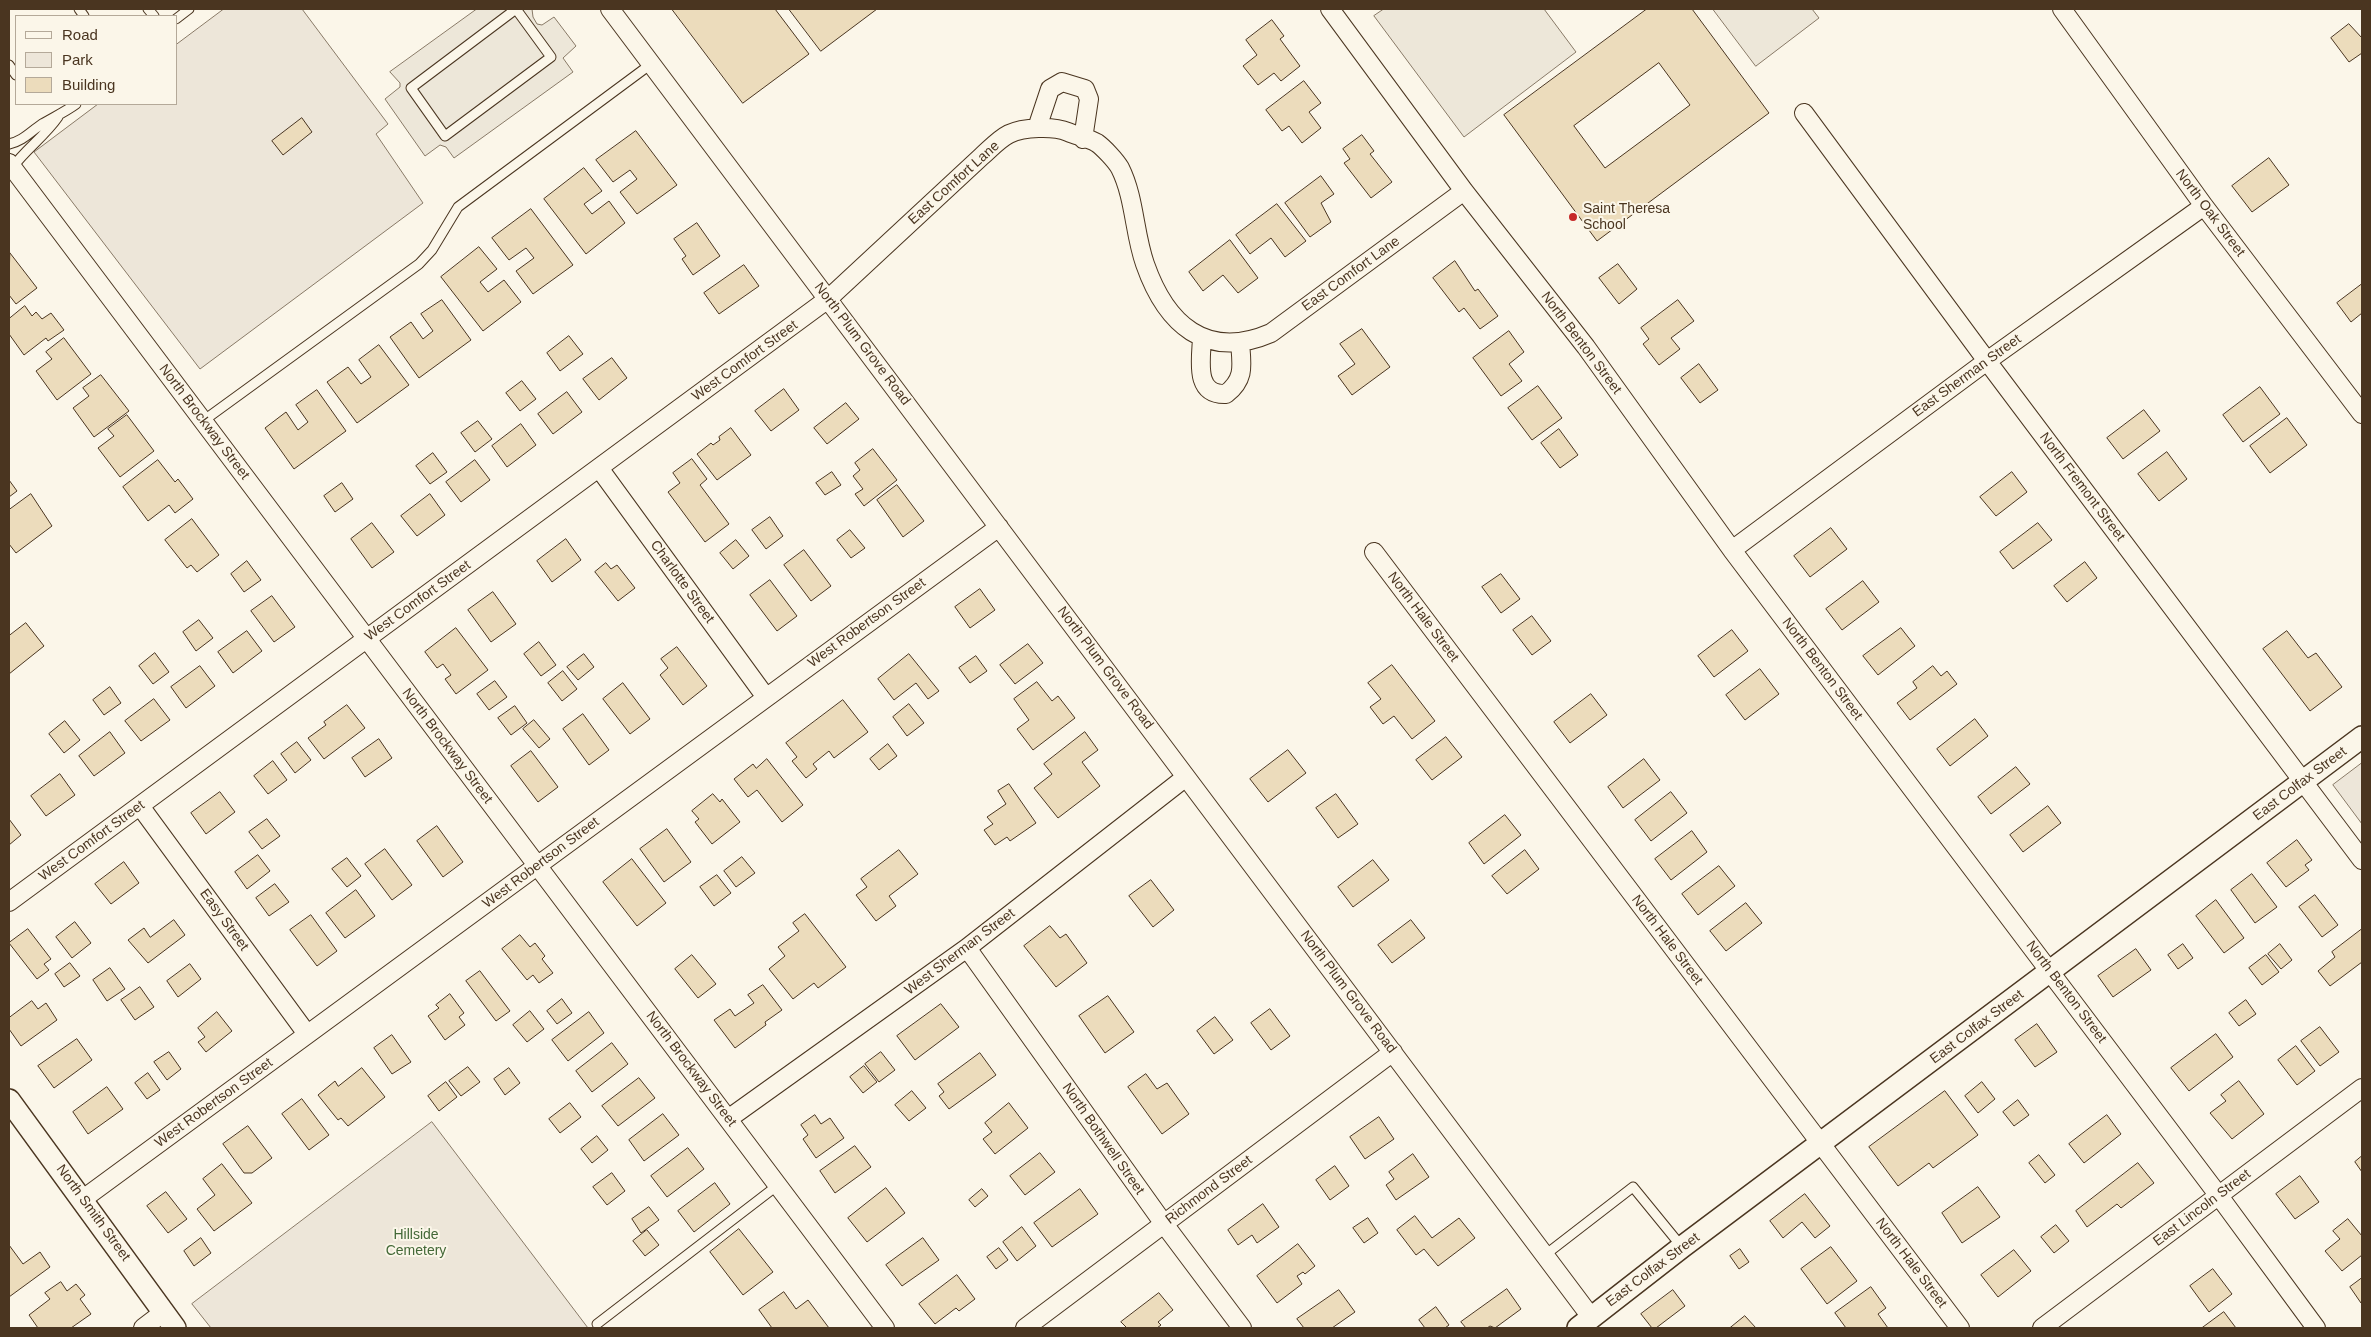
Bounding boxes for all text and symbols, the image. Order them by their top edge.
legend [15,15,178,105]
text: Road [62,26,98,43]
text: Park [62,51,93,68]
text: Building [62,76,115,93]
street label: East Comfort Lane [905,138,1003,228]
street label: North Oak Street [2172,166,2248,260]
place label: Saint Theresa School [1583,201,1670,233]
marker: Saint Theresa School [1567,211,1579,223]
street label: East Comfort Lane [1299,233,1403,315]
street label: North Plum Grove Road [810,279,914,409]
street label: North Benton Street [1537,289,1625,397]
street label: West Comfort Street [689,317,801,405]
street label: East Sherman Street [1909,331,2025,421]
street label: North Brockway Street [155,361,253,483]
street label: North Fremont Street [2036,429,2128,545]
street label: Charlotte Street [646,537,718,627]
street label: West Comfort Street [362,557,474,645]
street label: North Hale Street [1384,569,1462,665]
street label: West Robertson Street [805,575,929,671]
street label: North Plum Grove Road [1053,603,1157,733]
street label: North Benton Street [1778,615,1866,723]
street label: North Brockway Street [398,685,496,807]
street label: East Colfax Street [2250,743,2350,825]
street label: West Comfort Street [36,797,148,885]
street label: West Robertson Street [479,814,603,912]
street label: Easy Street [196,886,252,954]
street label: North Hale Street [1628,892,1706,988]
street label: West Sherman Street [902,905,1018,999]
street label: North Plum Grove Road [1296,927,1400,1057]
street label: North Benton Street [2022,938,2110,1046]
street label: East Colfax Street [1927,986,2027,1068]
street label: North Brockway Street [642,1008,740,1130]
street label: West Robertson Street [152,1055,276,1151]
street label: North Bothwell Street [1058,1080,1148,1198]
street label: Richmond Street [1162,1152,1256,1228]
street label: North Smith Street [52,1161,134,1265]
street label: East Lincoln Street [2150,1166,2254,1250]
street label: North Hale Street [1872,1215,1950,1311]
park label: Hillside Cemetery [386,1227,446,1260]
street label: East Colfax Street [1603,1229,1703,1311]

